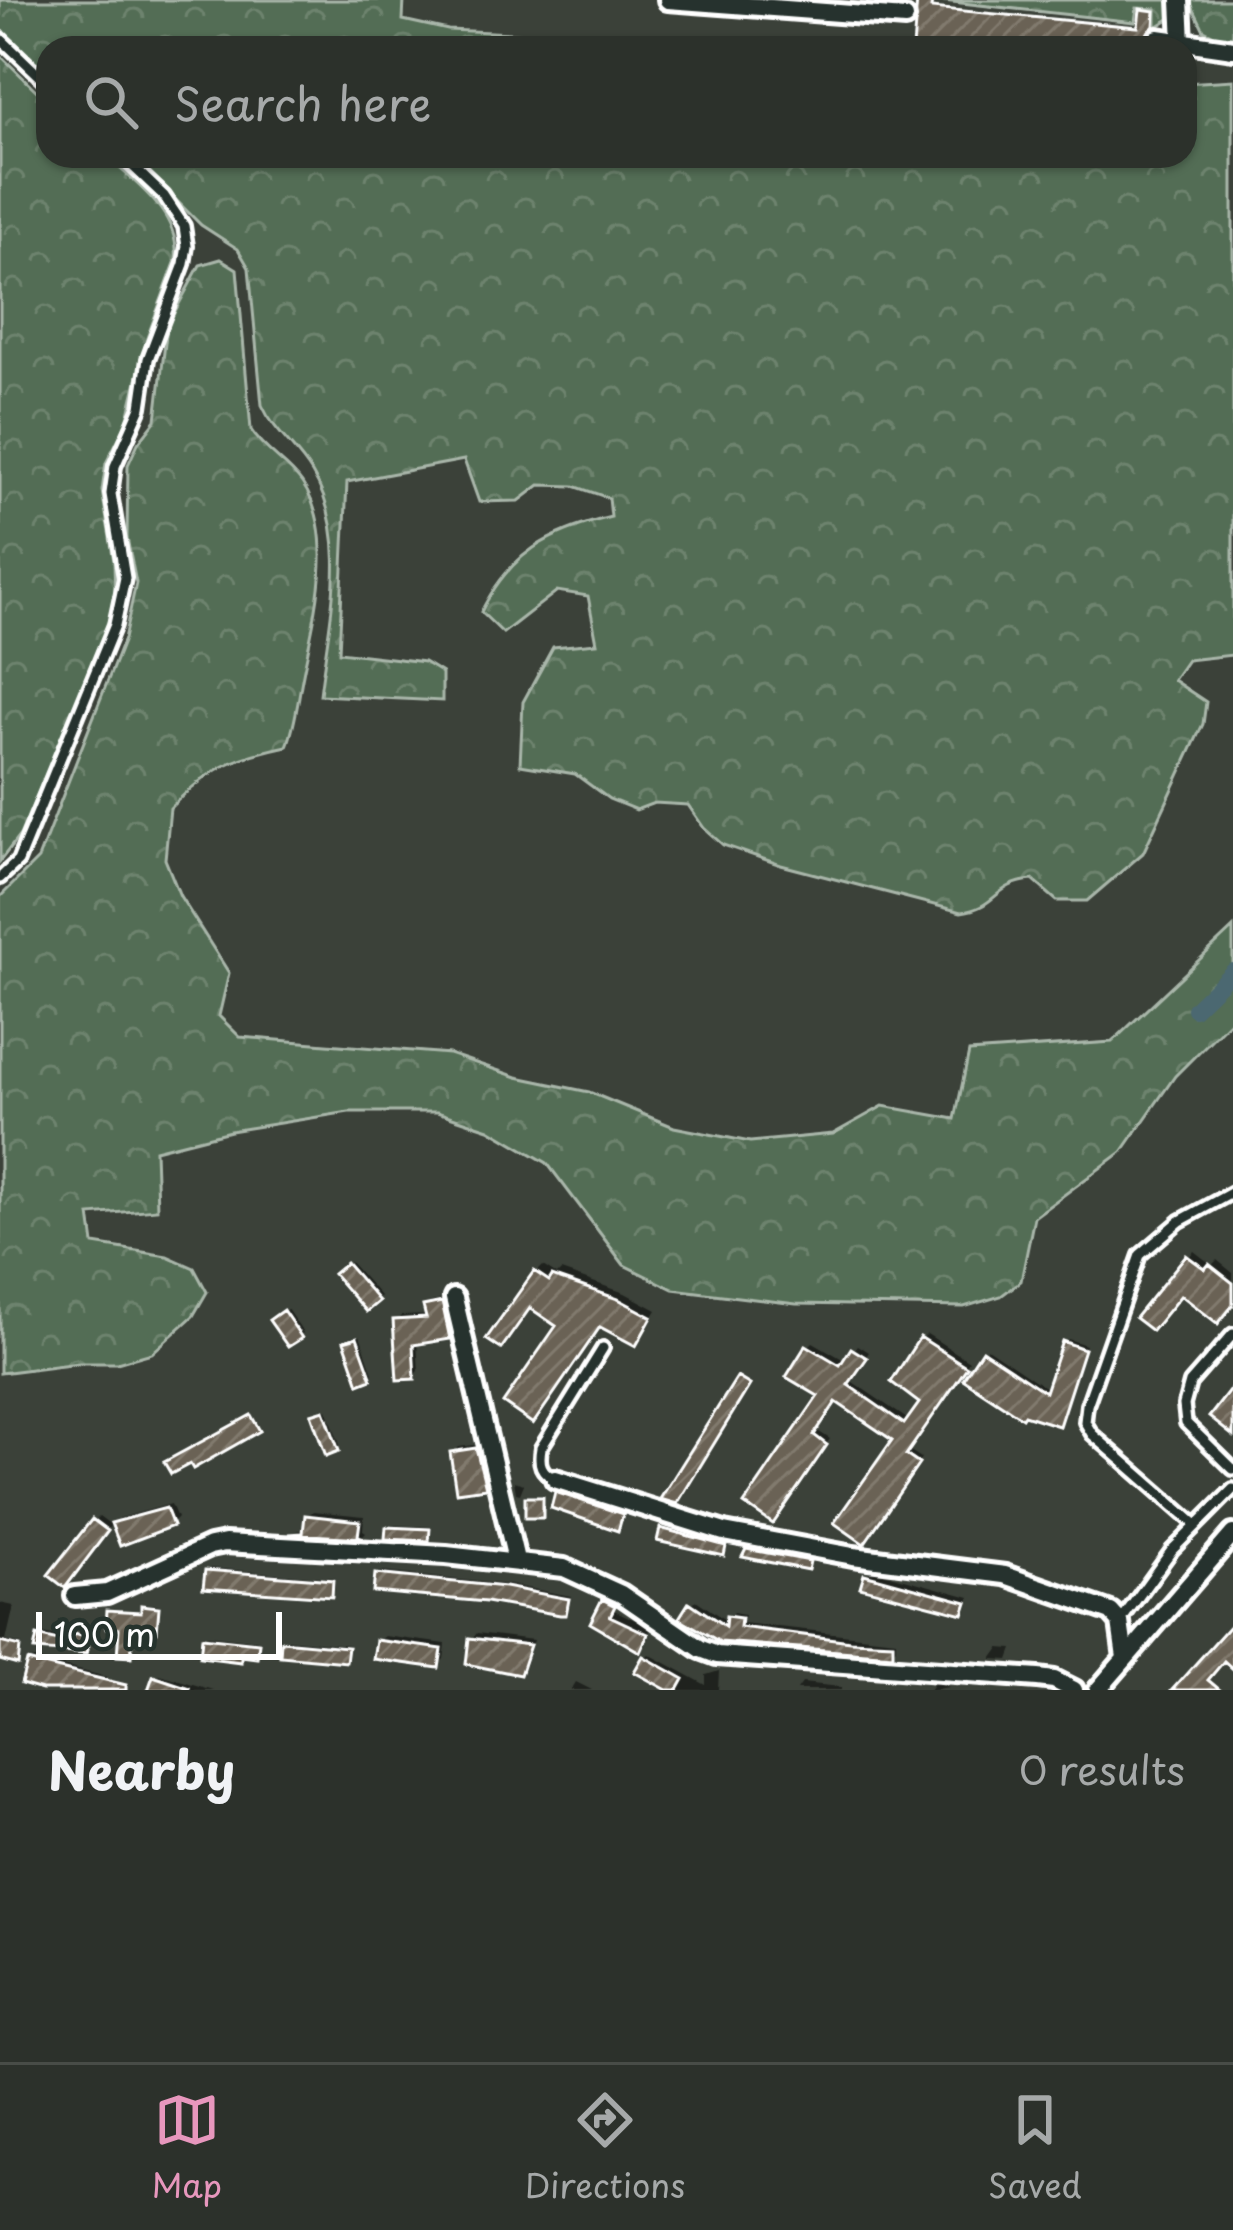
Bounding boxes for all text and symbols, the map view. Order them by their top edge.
search box [36,36,1197,168]
text: Search here [174,68,431,136]
icon: search [78,69,144,135]
scale bar [36,1606,282,1659]
text: 100 m [54,1608,155,1658]
text: Nearby [48,1730,235,1807]
text: 0 results [1019,1739,1185,1798]
tab: Map [151,2087,222,2209]
tab: Directions [525,2087,685,2209]
tab: Saved [988,2087,1082,2209]

